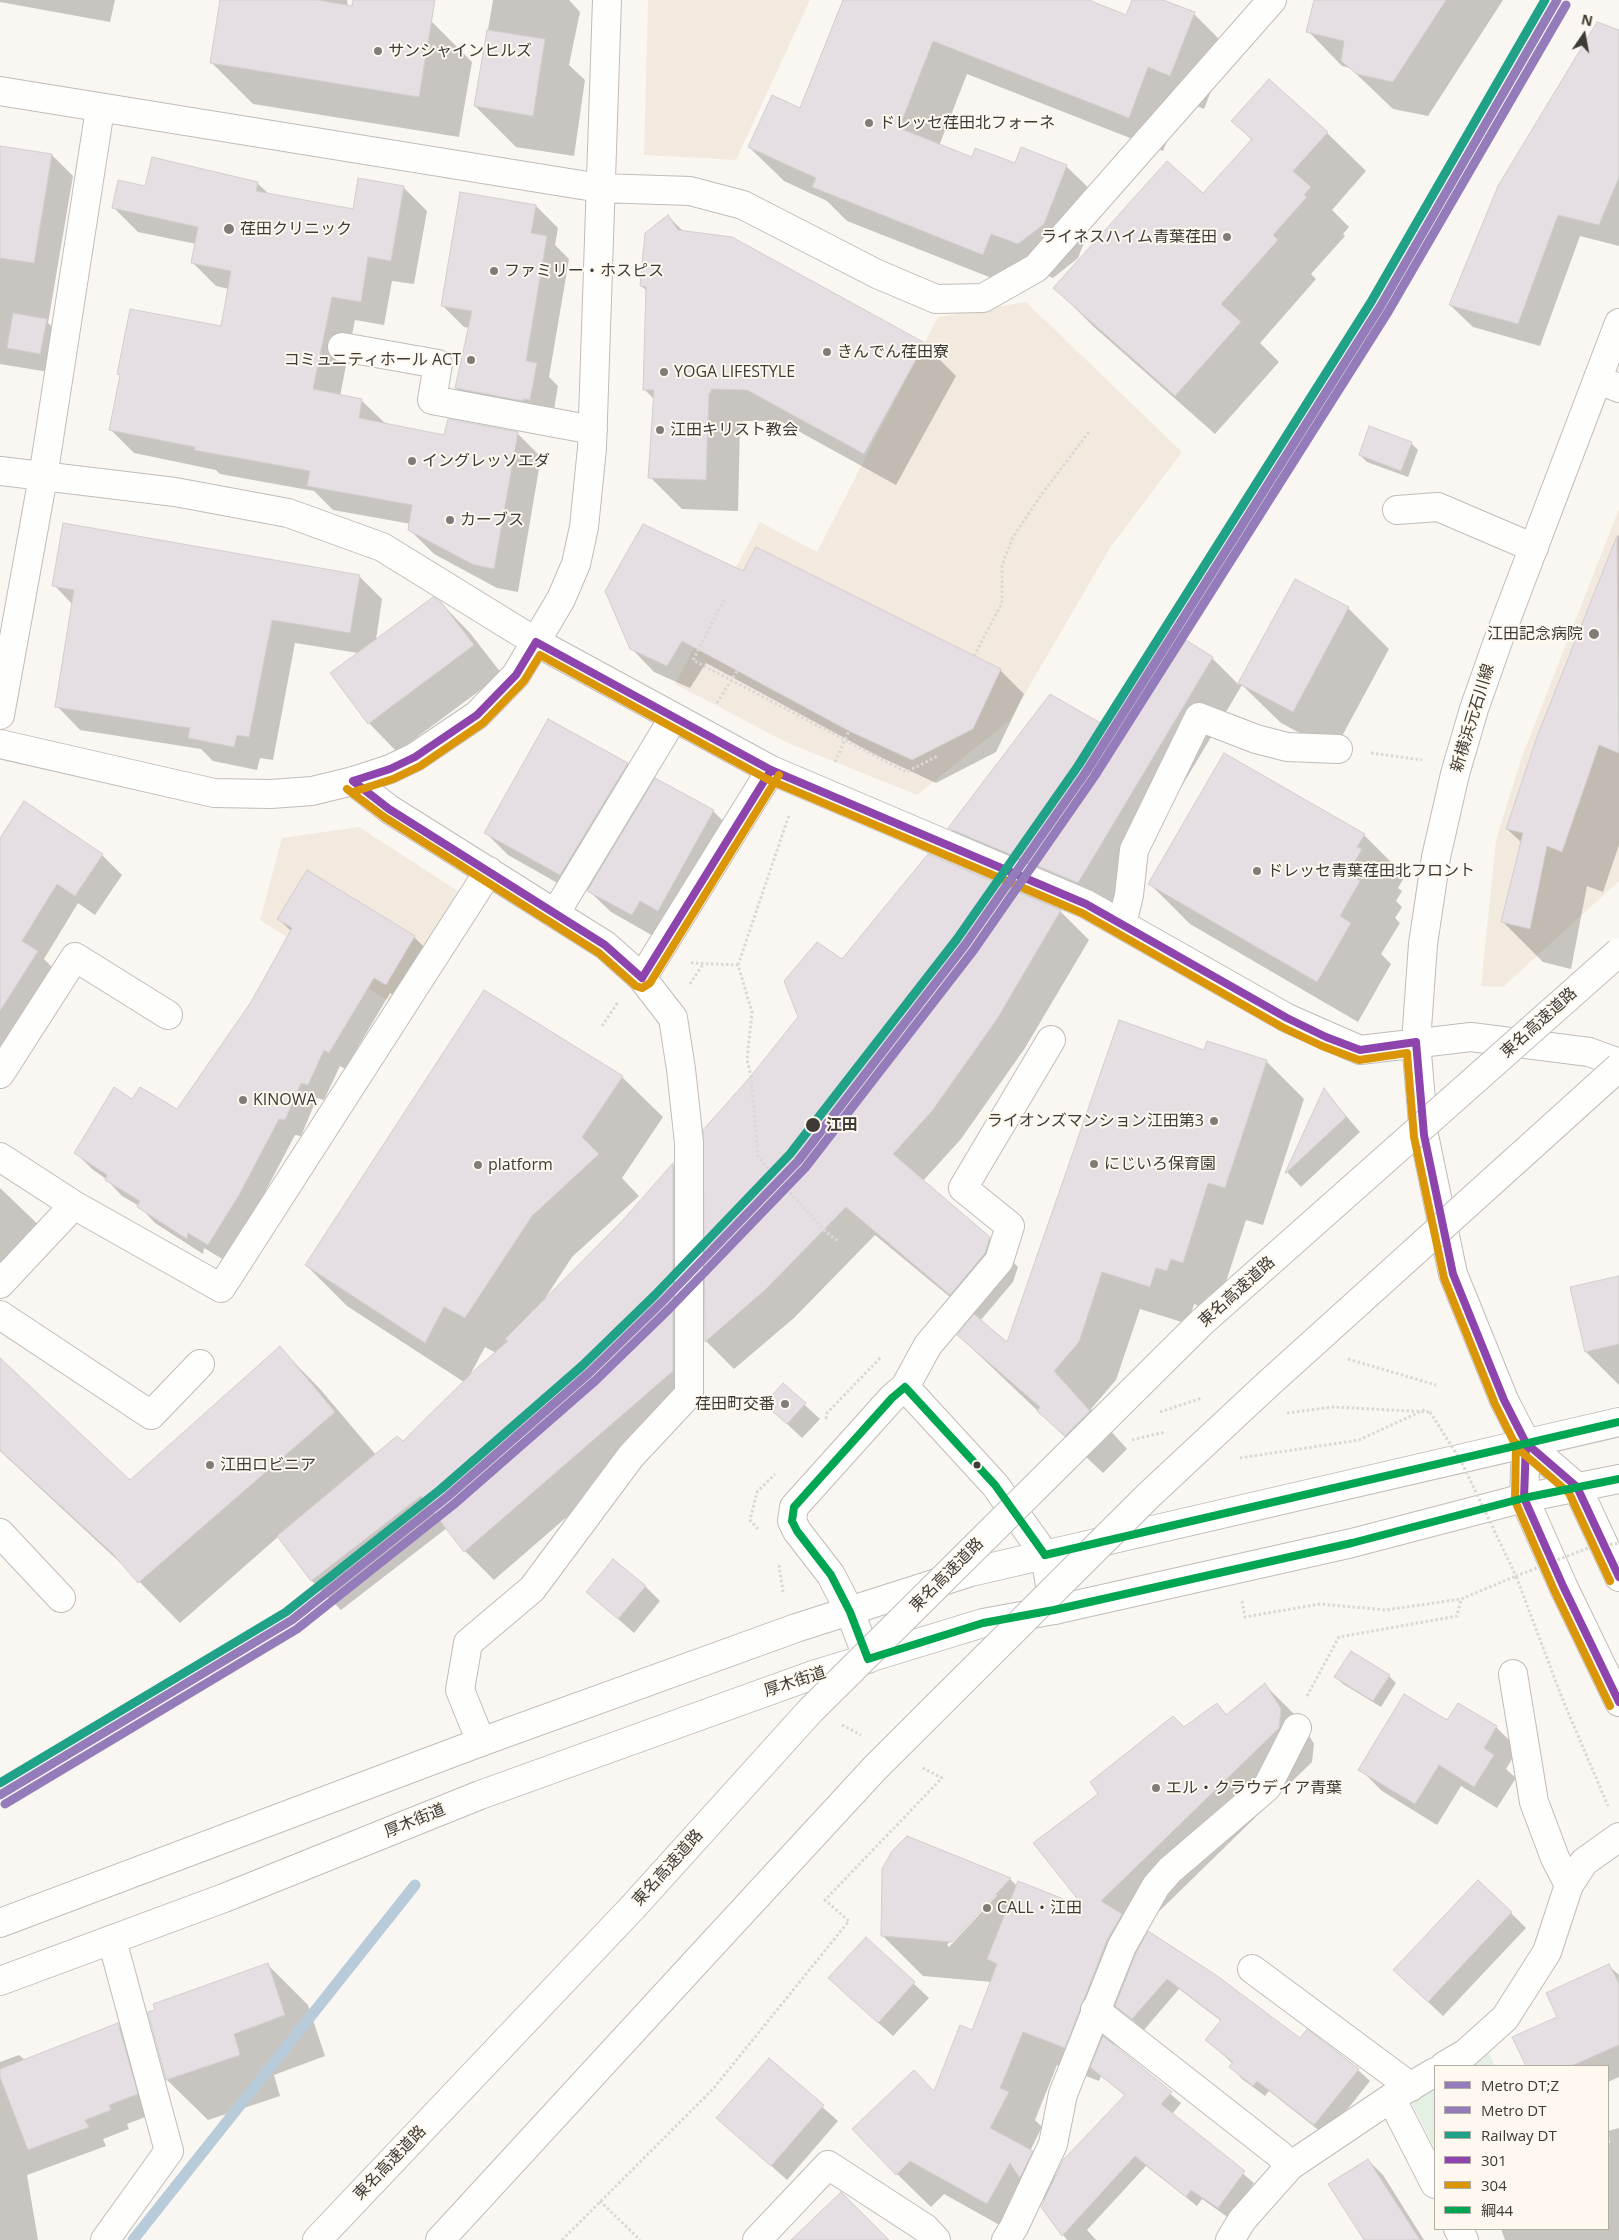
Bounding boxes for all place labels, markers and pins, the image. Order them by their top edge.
place label: サンシャインヒルズ [388,41,532,61]
marker: サンシャインヒルズ [372,45,384,57]
place label: ドレッセ荏田北フォーネ [879,113,1055,133]
marker: ドレッセ荏田北フォーネ [863,117,875,129]
place label: 荏田クリニック [240,219,352,239]
marker: 荏田クリニック [222,222,236,236]
place label: ライネスハイム青葉荏田 [1041,227,1217,247]
marker: ライネスハイム青葉荏田 [1221,231,1233,243]
place label: ファミリー・ホスピス [504,261,664,281]
marker: ファミリー・ホスピス [488,265,500,277]
place label: きんでん荏田寮 [837,342,949,362]
marker: きんでん荏田寮 [821,346,833,358]
place label: コミュニティホール ACT [284,350,461,370]
marker: コミュニティホール ACT [465,354,477,366]
place label: YOGA LIFESTYLE [674,362,795,382]
marker: YOGA LIFESTYLE [658,366,670,378]
place label: 江田キリスト教会 [670,420,798,440]
marker: 江田キリスト教会 [654,424,666,436]
place label: イングレッソエダ [422,451,550,471]
marker: イングレッソエダ [406,455,418,467]
place label: カーブス [460,510,524,530]
marker: カーブス [444,514,456,526]
place label: 江田記念病院 [1487,624,1583,644]
marker: 江田記念病院 [1587,627,1601,641]
place label: ドレッセ青葉荏田北フロント [1267,861,1475,881]
marker: ドレッセ青葉荏田北フロント [1251,865,1263,877]
place label: KINOWA [253,1090,317,1110]
marker: KINOWA [237,1094,249,1106]
place label: ライオンズマンション江田第3 [987,1111,1204,1131]
place label: 江田 [826,1115,858,1135]
marker: ライオンズマンション江田第3 [1208,1115,1220,1127]
marker: 江田 [804,1116,822,1134]
place label: にじいろ保育園 [1104,1154,1216,1174]
place label: platform [488,1155,553,1175]
marker: にじいろ保育園 [1088,1158,1100,1170]
marker: platform [472,1159,484,1171]
place label: 荏田町交番 [695,1394,775,1414]
marker: 荏田町交番 [779,1398,791,1410]
place label: 江田ロビニア [220,1455,316,1475]
marker: 江田ロビニア [204,1459,216,1471]
unlabelled marker [972,1460,982,1470]
place label: エル・クラウディア青葉 [1166,1778,1342,1798]
marker: エル・クラウディア青葉 [1150,1782,1162,1794]
place label: CALL・江田 [997,1898,1082,1918]
marker: CALL・江田 [981,1902,993,1914]

